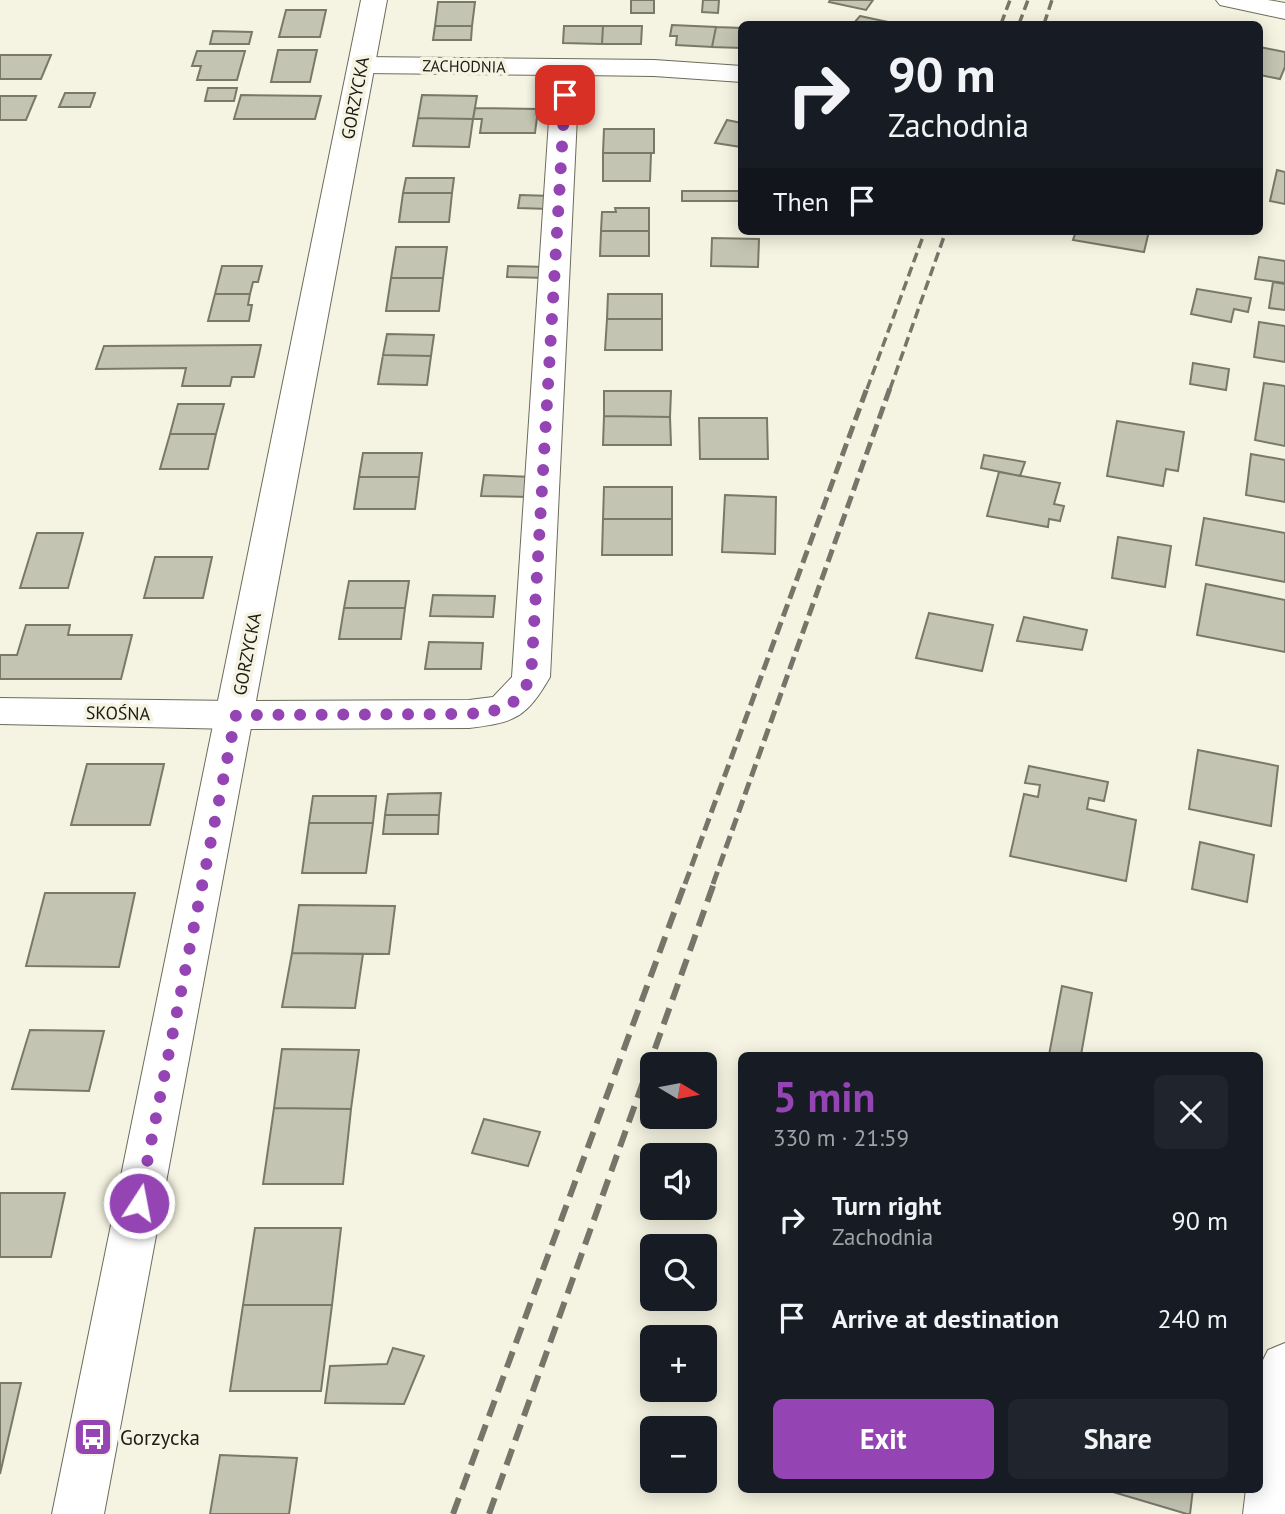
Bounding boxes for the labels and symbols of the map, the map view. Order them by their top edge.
street label: GORZYCKA [336,54,374,141]
street label: ZACHODNIA [422,55,507,77]
pin [535,65,595,125]
street label: GORZYCKA [228,610,266,697]
street label: SKOŚNA [86,701,151,725]
north arrow [640,1052,718,1129]
position arrow [102,1166,176,1240]
bus stop icon: Gorzycka [72,1416,114,1458]
place label: Gorzycka [120,1424,200,1451]

